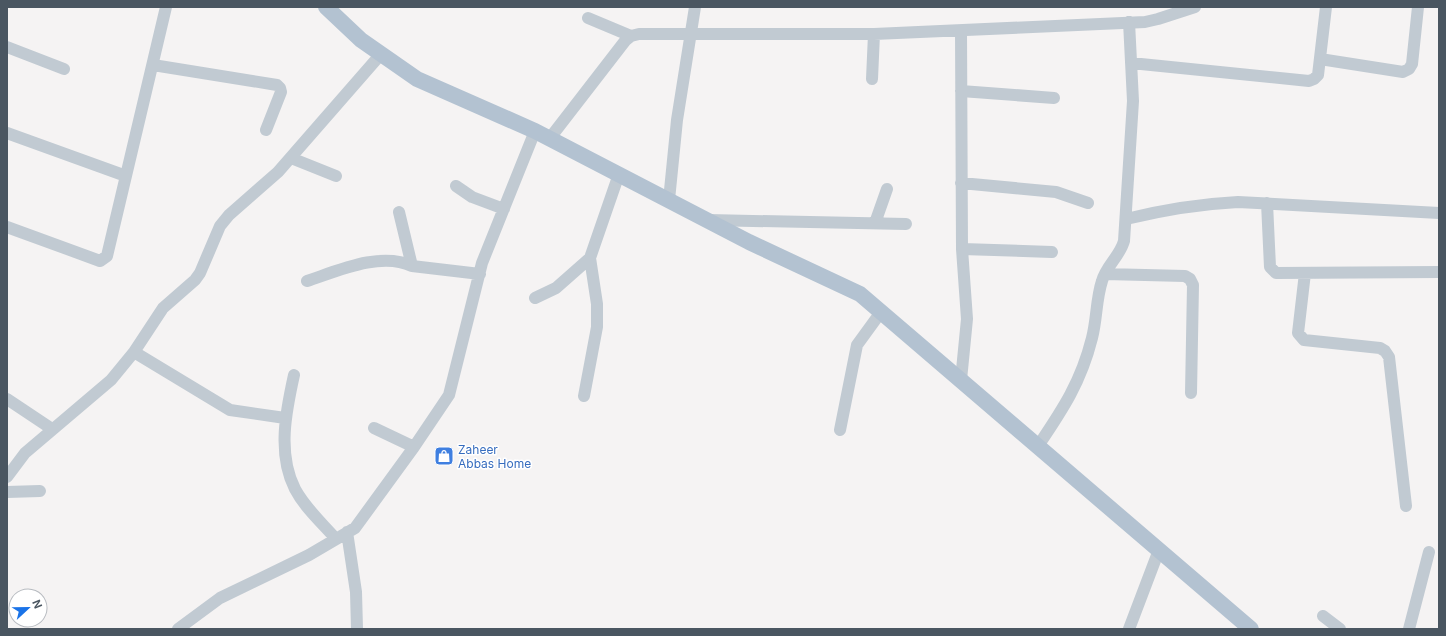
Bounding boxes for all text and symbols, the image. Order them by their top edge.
place label: Zaheer Abbas Home [458,442,531,471]
shop icon: Zaheer Abbas Home [433,445,455,467]
north arrow [8,588,48,628]
text: N [29,598,45,611]

